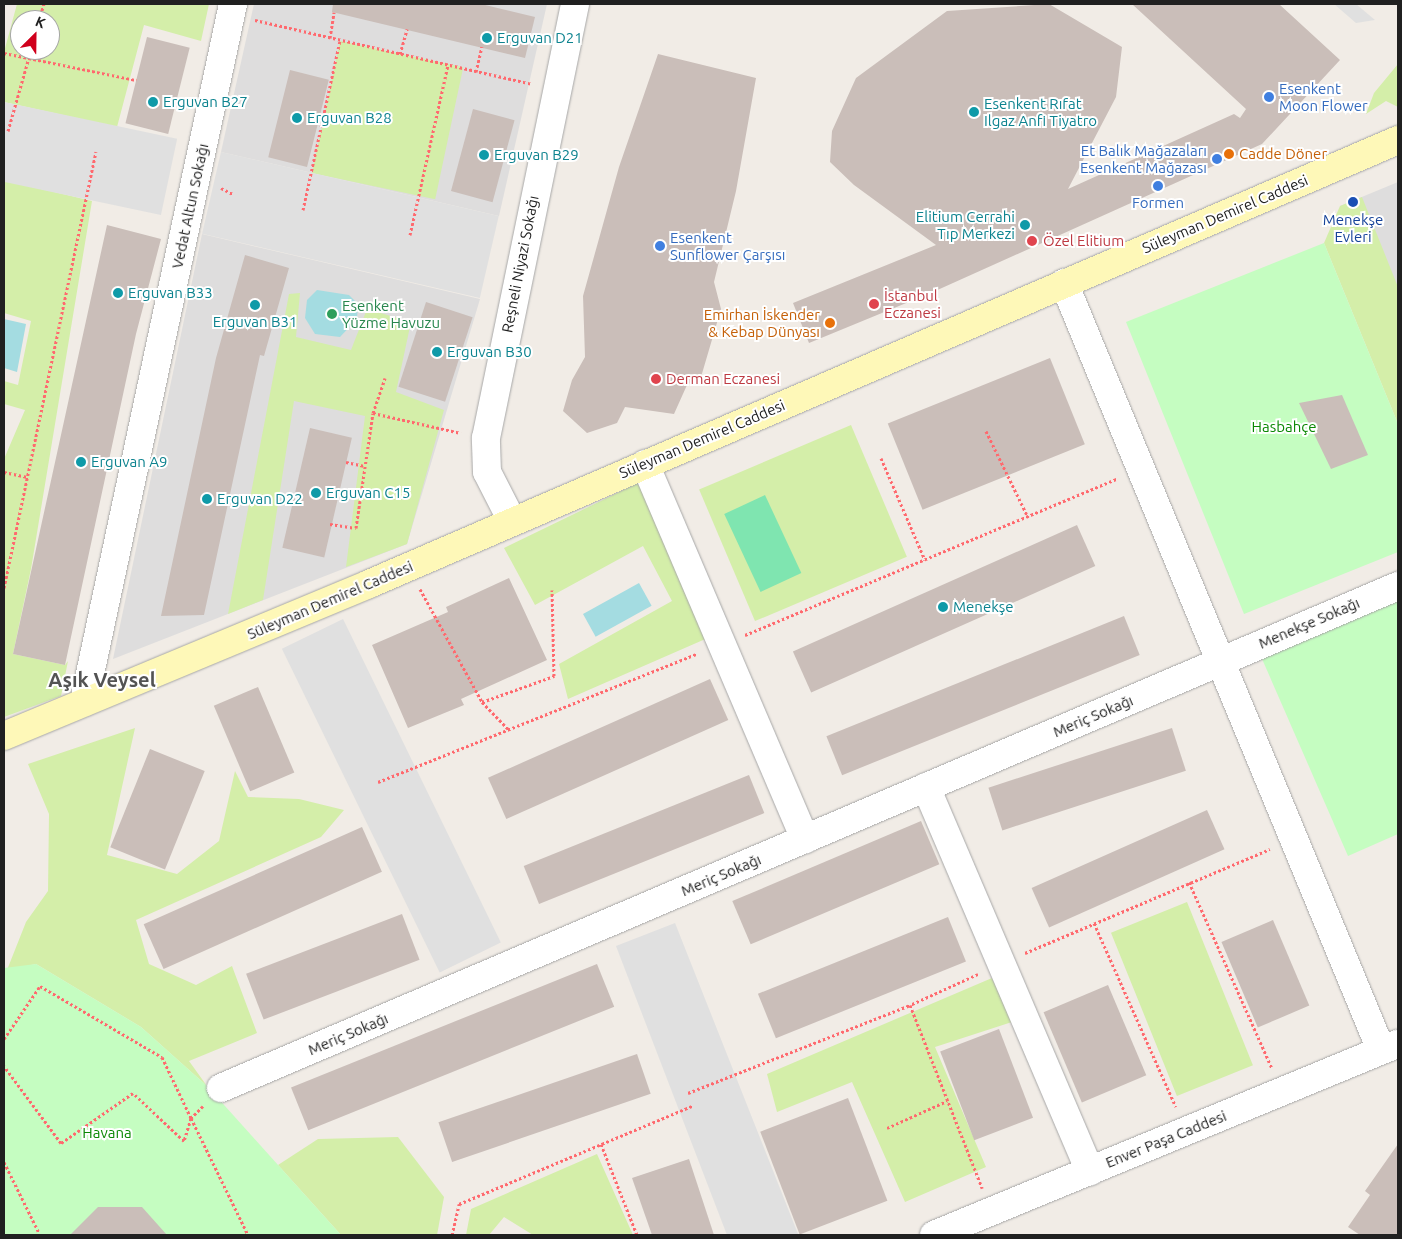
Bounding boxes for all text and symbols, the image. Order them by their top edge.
north arrow [10,10,60,60]
text: K [33,13,48,31]
place label: Erguvan D21 [497,29,583,47]
marker: Erguvan D21 [481,32,493,44]
place label: Esenkent Moon Flower [1279,79,1368,114]
marker: Esenkent Moon Flower [1263,91,1275,103]
place label: Erguvan B27 [163,93,248,111]
place label: Esenkent Rıfat Ilgaz Anfi Tiyatro [984,94,1097,129]
marker: Erguvan B27 [147,96,159,108]
marker: Esenkent Rıfat Ilgaz Anfi Tiyatro [968,106,980,118]
place label: Erguvan B28 [307,109,392,127]
marker: Erguvan B28 [291,112,303,124]
place label: Et Balık Mağazaları Esenkent Mağazası [1080,141,1207,176]
street label: Vedat Altun Sokağı [168,142,212,270]
place label: Cadde Döner [1239,145,1327,163]
place label: Erguvan B29 [494,146,579,164]
marker: Cadde Döner [1223,148,1235,160]
marker: Erguvan B29 [478,149,490,161]
marker: Et Balık Mağazaları Esenkent Mağazası [1211,153,1223,165]
street label: Süleyman Demirel Caddesi [1139,171,1311,257]
marker: Formen [1152,180,1164,192]
street label: Reşneli Niyazi Sokağı [498,194,542,334]
place label: Formen [1132,194,1184,212]
marker: Menekşe Evleri [1347,196,1359,208]
place label: Elitium Cerrahi Tıp Merkezi [916,207,1015,242]
place label: Menekşe Evleri [1323,210,1383,245]
marker: Elitium Cerrahi Tıp Merkezi [1019,219,1031,231]
place label: Esenkent Sunflower Çarşısı [670,228,785,263]
place label: Özel Elitium [1043,232,1124,250]
marker: Özel Elitium [1025,234,1039,248]
marker: Esenkent Sunflower Çarşısı [654,240,666,252]
place label: Erguvan B33 [128,284,213,302]
place label: İstanbul Eczanesi [884,286,941,321]
marker: Erguvan B33 [112,287,124,299]
place label: Esenkent Yüzme Havuzu [342,296,440,331]
marker: İstanbul Eczanesi [868,298,880,310]
marker: Erguvan B31 [249,299,261,311]
place label: Emirhan İskender & Kebap Dünyası [704,305,820,340]
marker: Esenkent Yüzme Havuzu [326,308,338,320]
place label: Erguvan B31 [213,313,297,331]
marker: Emirhan İskender & Kebap Dünyası [824,317,836,329]
place label: Erguvan B30 [447,343,532,361]
marker: Erguvan B30 [431,346,443,358]
place label: Derman Eczanesi [666,370,780,388]
marker: Derman Eczanesi [650,373,662,385]
street label: Süleyman Demirel Caddesi [616,396,788,482]
park label: Hasbahçe [1252,418,1316,436]
place label: Erguvan A9 [91,453,167,471]
marker: Erguvan A9 [75,456,87,468]
place label: Erguvan C15 [326,484,410,502]
marker: Erguvan C15 [310,487,322,499]
place label: Erguvan D22 [217,490,303,508]
marker: Erguvan D22 [201,493,213,505]
street label: Süleyman Demirel Caddesi [244,557,416,643]
street label: Menekşe Sokağı [1256,594,1362,652]
place label: Menekşe [953,598,1014,616]
marker: Menekşe [937,601,949,613]
district label: Aşık Veysel [48,667,156,691]
street label: Meriç Sokağı [1050,691,1136,741]
street label: Meriç Sokağı [678,850,764,900]
street label: Meriç Sokağı [305,1009,391,1059]
street label: Enver Paşa Caddesi [1103,1107,1229,1171]
park label: Havana [82,1124,132,1142]

